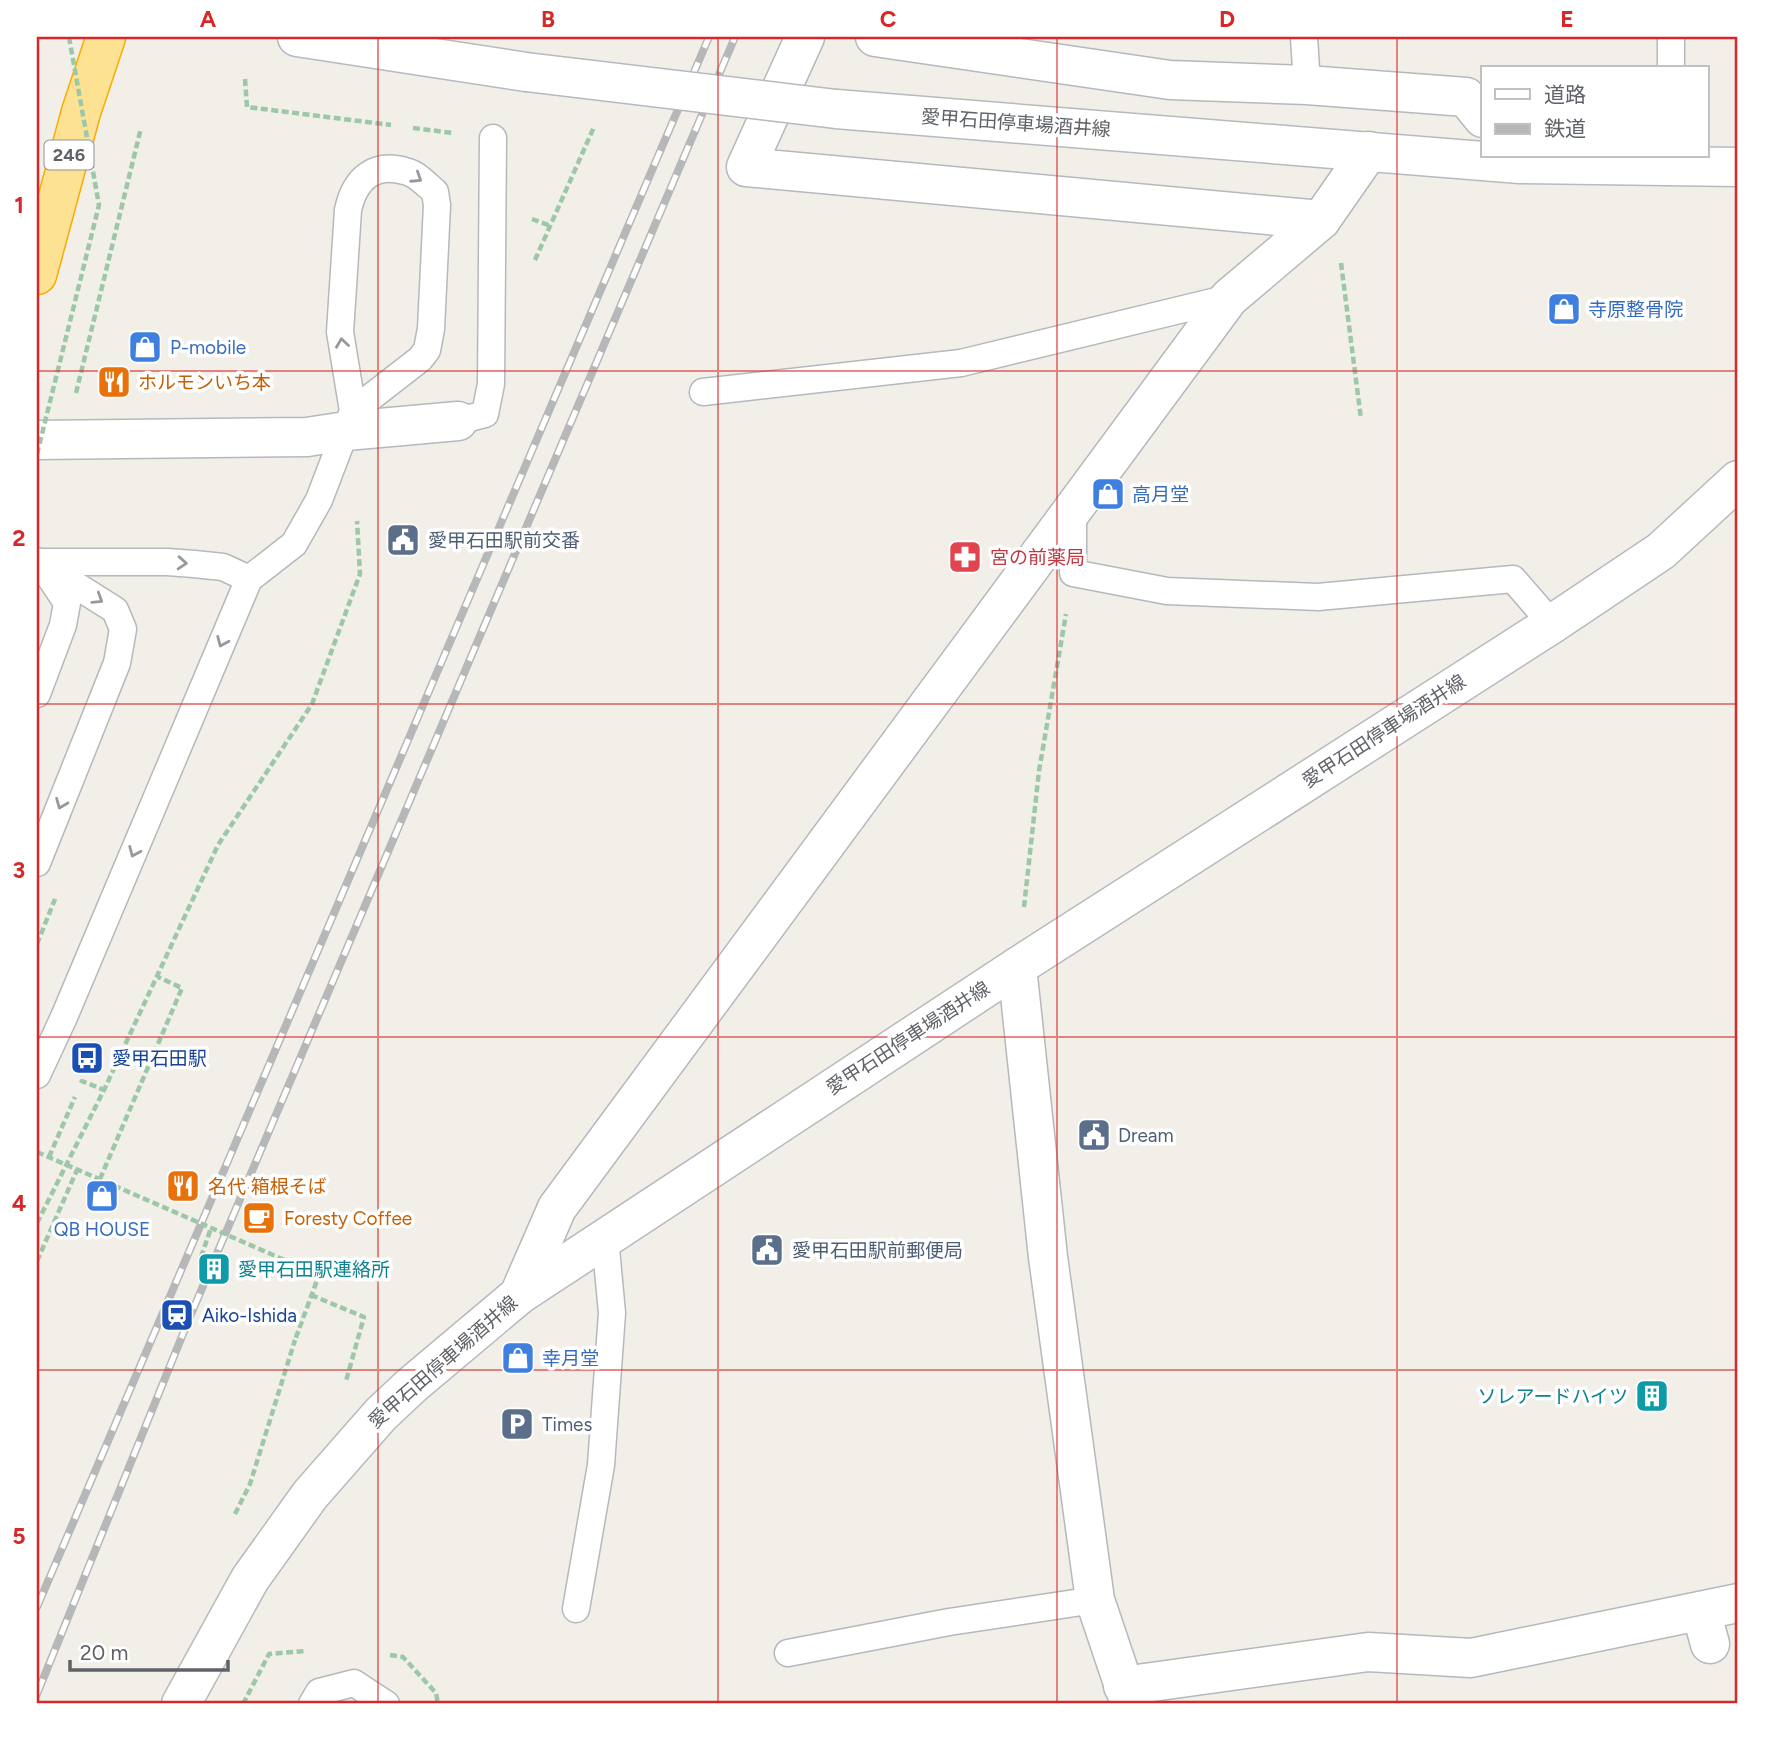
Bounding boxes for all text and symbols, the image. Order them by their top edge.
text: A [200,5,217,33]
text: B [541,5,555,33]
text: C [880,5,897,33]
text: D [1219,5,1235,33]
text: E [1560,5,1574,33]
legend [1481,66,1708,158]
text: 道路 [1544,82,1586,107]
street label: 愛甲石田停車場酒井線 [920,105,1112,141]
text: 鉄道 [1544,116,1586,141]
road number: 246 [44,140,94,170]
one-way arrow [409,170,422,183]
text: 1 [14,191,24,219]
shop icon: 寺原整骨院 [1545,290,1583,328]
place label: 寺原整骨院 [1588,298,1683,321]
shop icon: P-mobile [126,328,164,366]
place label: P-mobile [170,336,246,359]
one-way arrow [335,337,350,349]
restaurant icon: ホルモンいち本 [95,363,133,401]
place label: ホルモンいち本 [138,371,271,394]
shop icon: 高月堂 [1089,475,1127,513]
place label: 高月堂 [1132,483,1189,506]
public building icon: 愛甲石田駅前交番 [384,521,422,559]
text: 2 [12,524,26,552]
place label: 愛甲石田駅前交番 [428,529,580,552]
pharmacy icon: 宮の前薬局 [946,538,984,576]
place label: 宮の前薬局 [990,546,1085,569]
one-way arrow [177,555,188,570]
one-way arrow [90,590,103,603]
one-way arrow [217,635,231,647]
street label: 愛甲石田停車場酒井線 [1298,670,1470,792]
one-way arrow [55,797,69,809]
one-way arrow [128,844,142,857]
text: 3 [13,856,25,884]
street label: 愛甲石田停車場酒井線 [822,977,994,1099]
bus stop icon: 愛甲石田駅 [68,1039,106,1077]
place label: 愛甲石田駅 [112,1047,207,1070]
public building icon: Dream [1075,1116,1113,1154]
place label: Dream [1118,1124,1174,1147]
restaurant icon: 名代 箱根そば [164,1167,202,1205]
place label: 名代 箱根そば [208,1175,327,1198]
shop icon: QB HOUSE [83,1177,121,1215]
text: 4 [12,1189,26,1217]
cafe icon: Foresty Coffee [240,1199,278,1237]
place label: Foresty Coffee [284,1207,412,1230]
place label: QB HOUSE [54,1218,150,1241]
public building icon: 愛甲石田駅前郵便局 [748,1231,786,1269]
place label: 愛甲石田駅前郵便局 [792,1239,963,1262]
building icon: 愛甲石田駅連絡所 [195,1250,233,1288]
place label: 愛甲石田駅連絡所 [238,1258,390,1281]
street label: 愛甲石田停車場酒井線 [364,1291,522,1433]
station icon: Aiko-Ishida [158,1296,196,1334]
place label: Aiko-Ishida [202,1304,297,1327]
shop icon: 幸月堂 [499,1339,537,1377]
place label: 幸月堂 [542,1347,599,1370]
building icon: ソレアードハイツ [1633,1377,1671,1415]
place label: ソレアードハイツ [1478,1385,1628,1408]
parking icon: Times [498,1405,536,1443]
place label: Times [542,1413,592,1436]
text: 5 [12,1522,26,1550]
scale bar [70,1629,228,1673]
text: 20 m [80,1640,128,1665]

